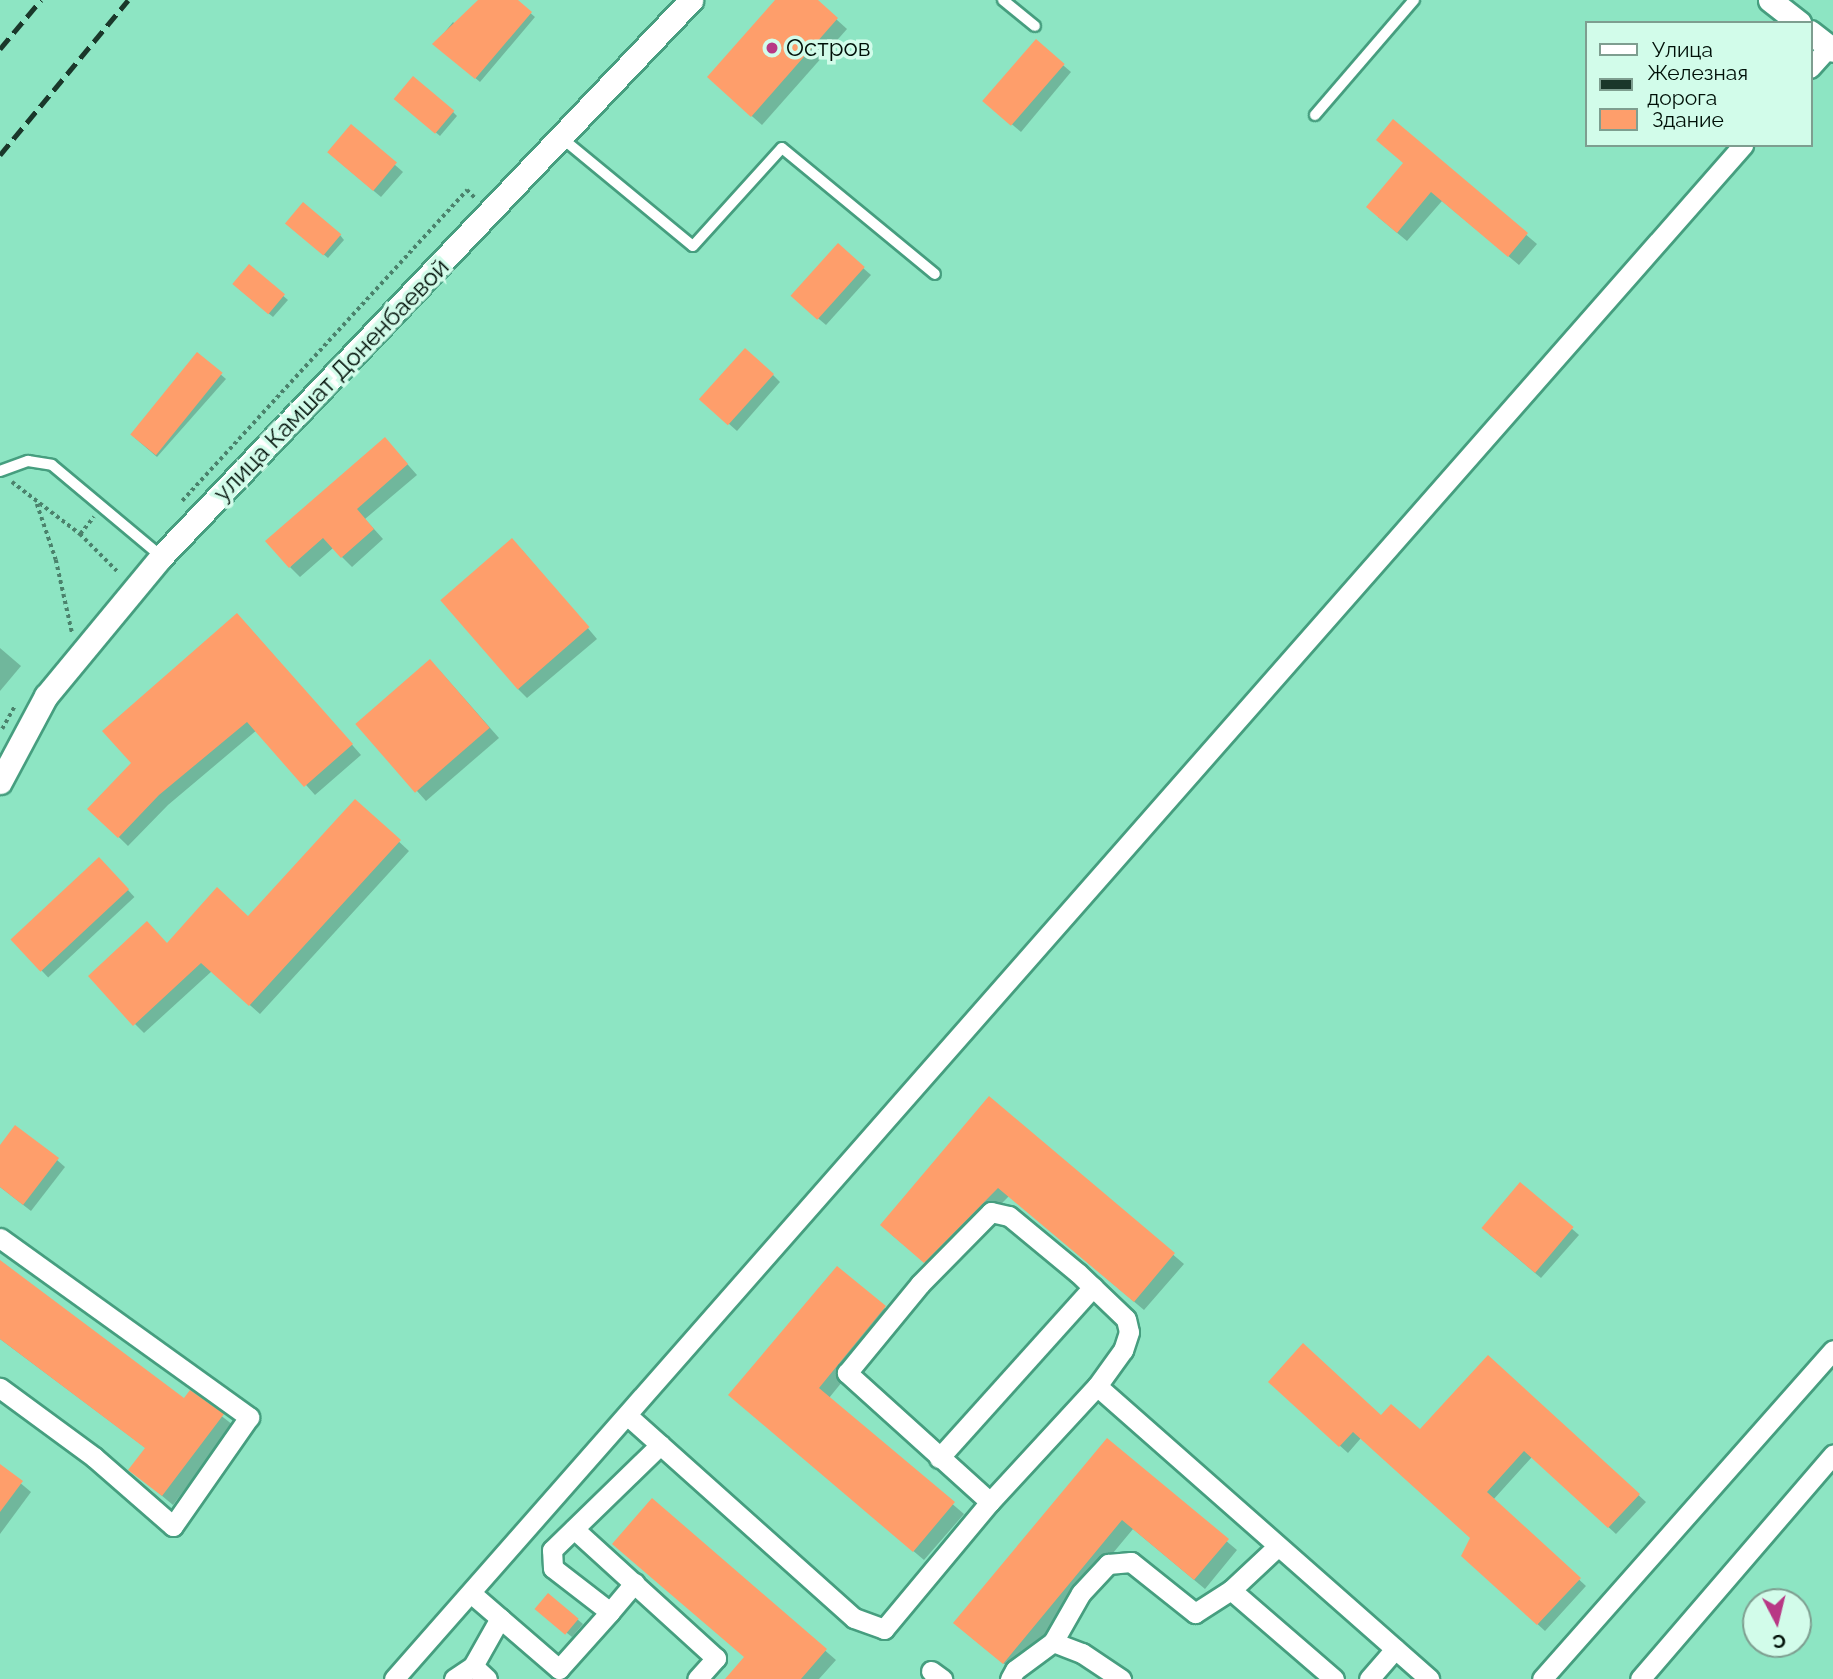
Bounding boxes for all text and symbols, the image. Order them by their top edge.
legend [1584,21,1812,147]
place label: Остров [786,34,871,62]
text: Улица [1652,37,1713,62]
marker: Остров [764,40,780,56]
text: Железная дорога [1647,60,1748,110]
text: Здание [1652,107,1724,132]
street label: улица Камшат Доненбаевой [207,253,455,507]
north arrow [1742,1588,1812,1658]
text: С [1772,1630,1787,1654]

